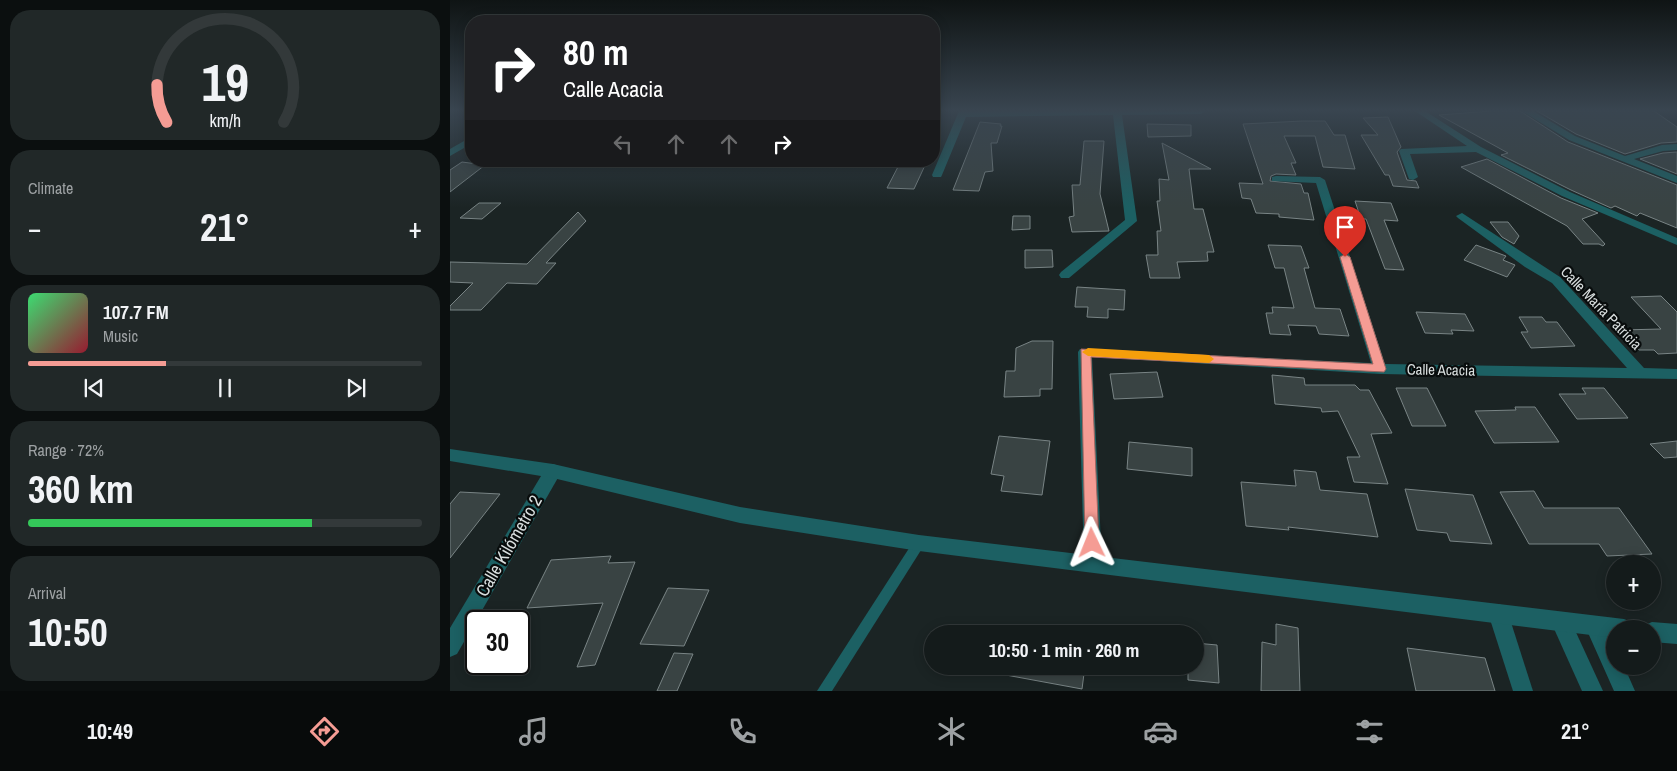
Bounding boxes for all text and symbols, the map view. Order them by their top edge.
text: 80 m [563,29,628,76]
icon: right [480,35,545,100]
text: 19 [201,47,249,117]
text: Calle Acacia [563,74,663,104]
text: km/h [209,109,241,133]
icon: left [609,130,637,158]
icon: ahead [662,130,690,158]
icon: ahead [715,130,743,158]
icon: right [768,130,796,158]
text: Climate [28,177,73,199]
text: 21° [200,202,250,253]
pin [1324,206,1366,257]
text: − [28,209,41,247]
text: + [409,209,422,247]
icon: arrive [1331,213,1359,241]
street label: Calle María Patricia [1556,261,1647,354]
text: 107.7 FM [103,299,169,325]
text: Music [103,325,138,347]
street label: Calle Acacia [1407,358,1476,381]
icon: previous [80,374,108,402]
icon: pause [211,374,239,402]
icon: next [342,374,370,402]
text: Range · 72% [28,439,104,461]
text: 360 km [28,464,134,515]
street label: Calle Kilómetro 2 [469,490,548,601]
position arrow [1065,516,1117,568]
map controls [1606,555,1661,675]
button: + [1606,555,1661,610]
text: Arrival [28,582,66,604]
text: 10:50 [28,607,108,658]
speed limit sign: 30 [465,610,530,675]
button: − [1606,620,1661,675]
text: 10:50 · 1 min · 260 m [989,637,1139,663]
icon: directions [307,714,342,749]
icon: music [516,714,551,749]
icon: phone [725,714,760,749]
icon: climate [934,714,969,749]
icon: car [1143,714,1178,749]
icon: filters [1352,714,1387,749]
text: 10:49 [87,716,133,746]
text: 21° [1561,716,1590,746]

